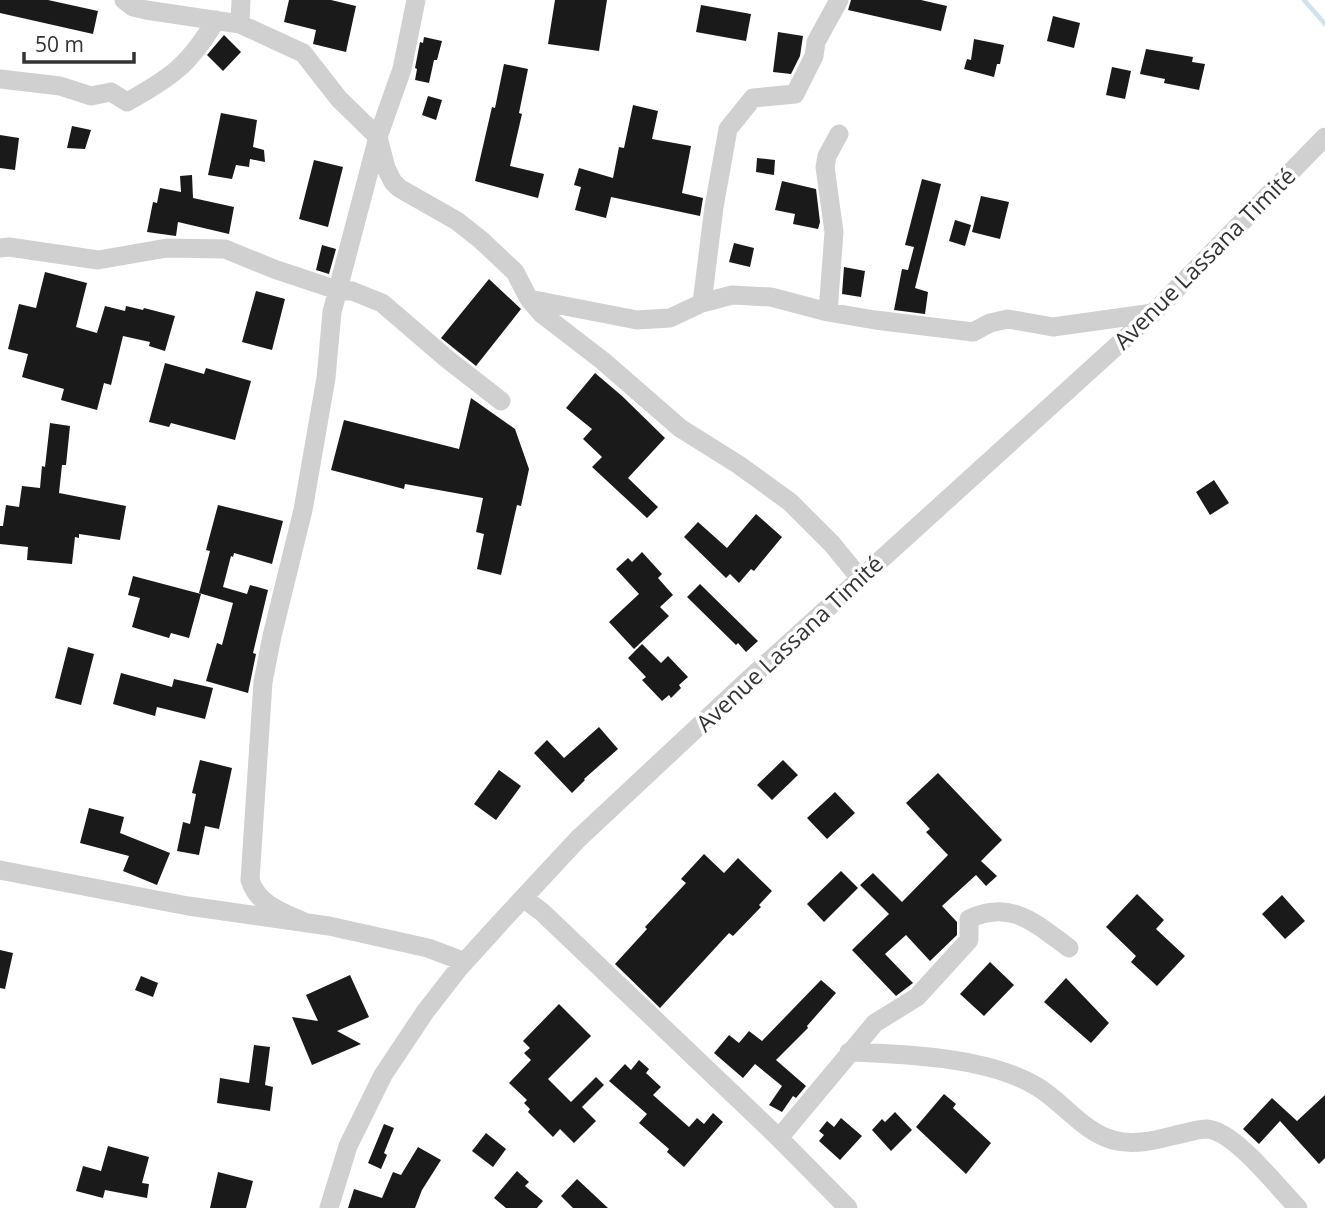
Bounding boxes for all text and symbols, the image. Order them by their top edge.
scale bar [24,21,135,65]
text: 50 m [35,30,84,58]
street label: Avenue Lassana Timité [1106,160,1302,356]
street label: Avenue Lassana Timité [688,548,890,738]

